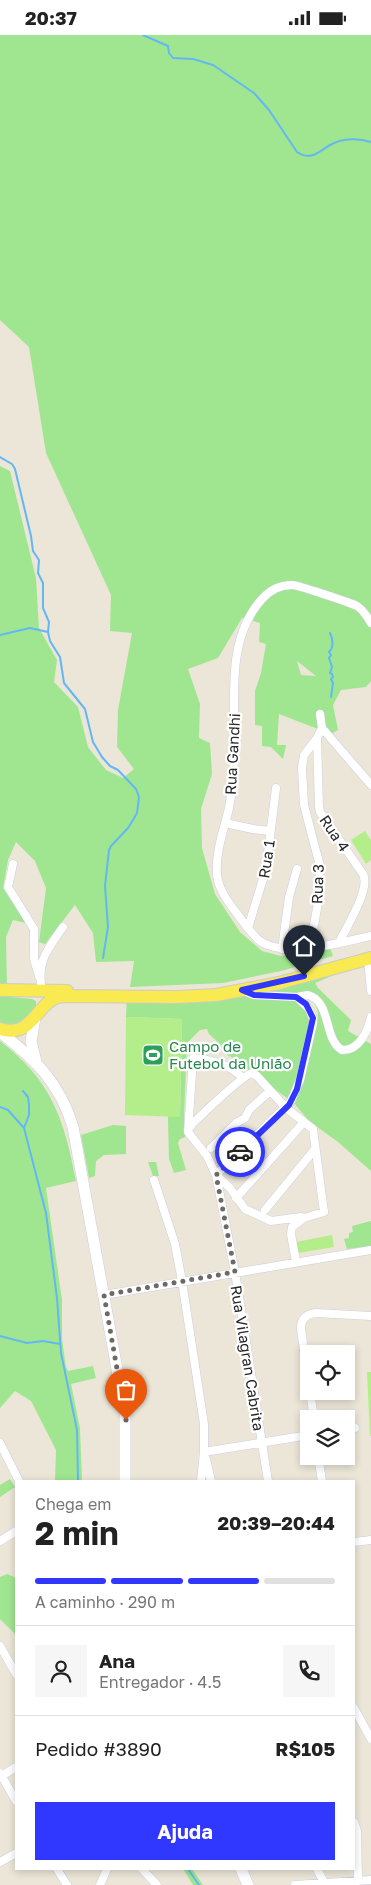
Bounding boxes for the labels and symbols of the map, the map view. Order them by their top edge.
street label: Rua Gandhi [221,713,243,795]
street label: Rua 4 [316,811,354,855]
street label: Rua 1 [254,839,278,879]
street label: Rua 3 [307,864,327,904]
pin [283,925,325,976]
place label: Campo de Futebol da União [169,1037,292,1072]
sports icon: Campo de Futebol da União [141,1043,165,1067]
courier [215,1127,265,1177]
street label: Rua Vilagran Cabrita [228,1284,268,1432]
pin [105,1369,147,1420]

